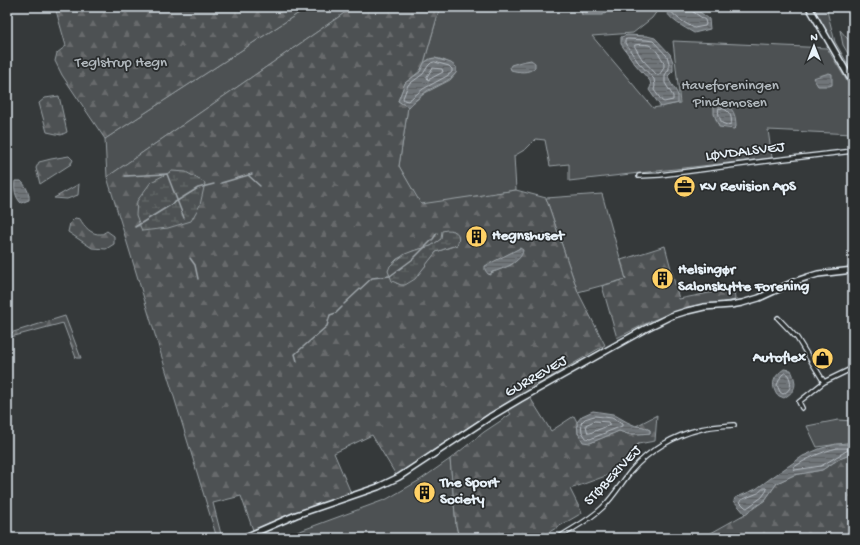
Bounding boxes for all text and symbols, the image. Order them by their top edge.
north arrow [794,26,834,66]
text: N [810,32,818,44]
park label: Teglstrup Hegn [74,54,167,72]
park label: Haveforeningen Pindemosen [681,77,779,112]
street label: LØVDALSVEJ [704,138,787,166]
office icon: KV Revision ApS [672,174,698,200]
place label: KV Revision ApS [699,178,797,196]
building icon: Hegnshuset [464,223,490,249]
place label: Hegnshuset [492,227,566,245]
place label: Helsingør Salonskytte Forening [678,261,810,296]
building icon: Helsingør Salonskytte Forening [650,266,676,292]
shop icon: Autoflex [809,345,835,371]
place label: Autoflex [752,349,806,367]
street label: GURREVEJ [502,351,571,402]
street label: STØBERIVEJ [581,441,646,510]
place label: The Sport Society [439,474,501,509]
building icon: The Sport Society [412,479,438,505]

